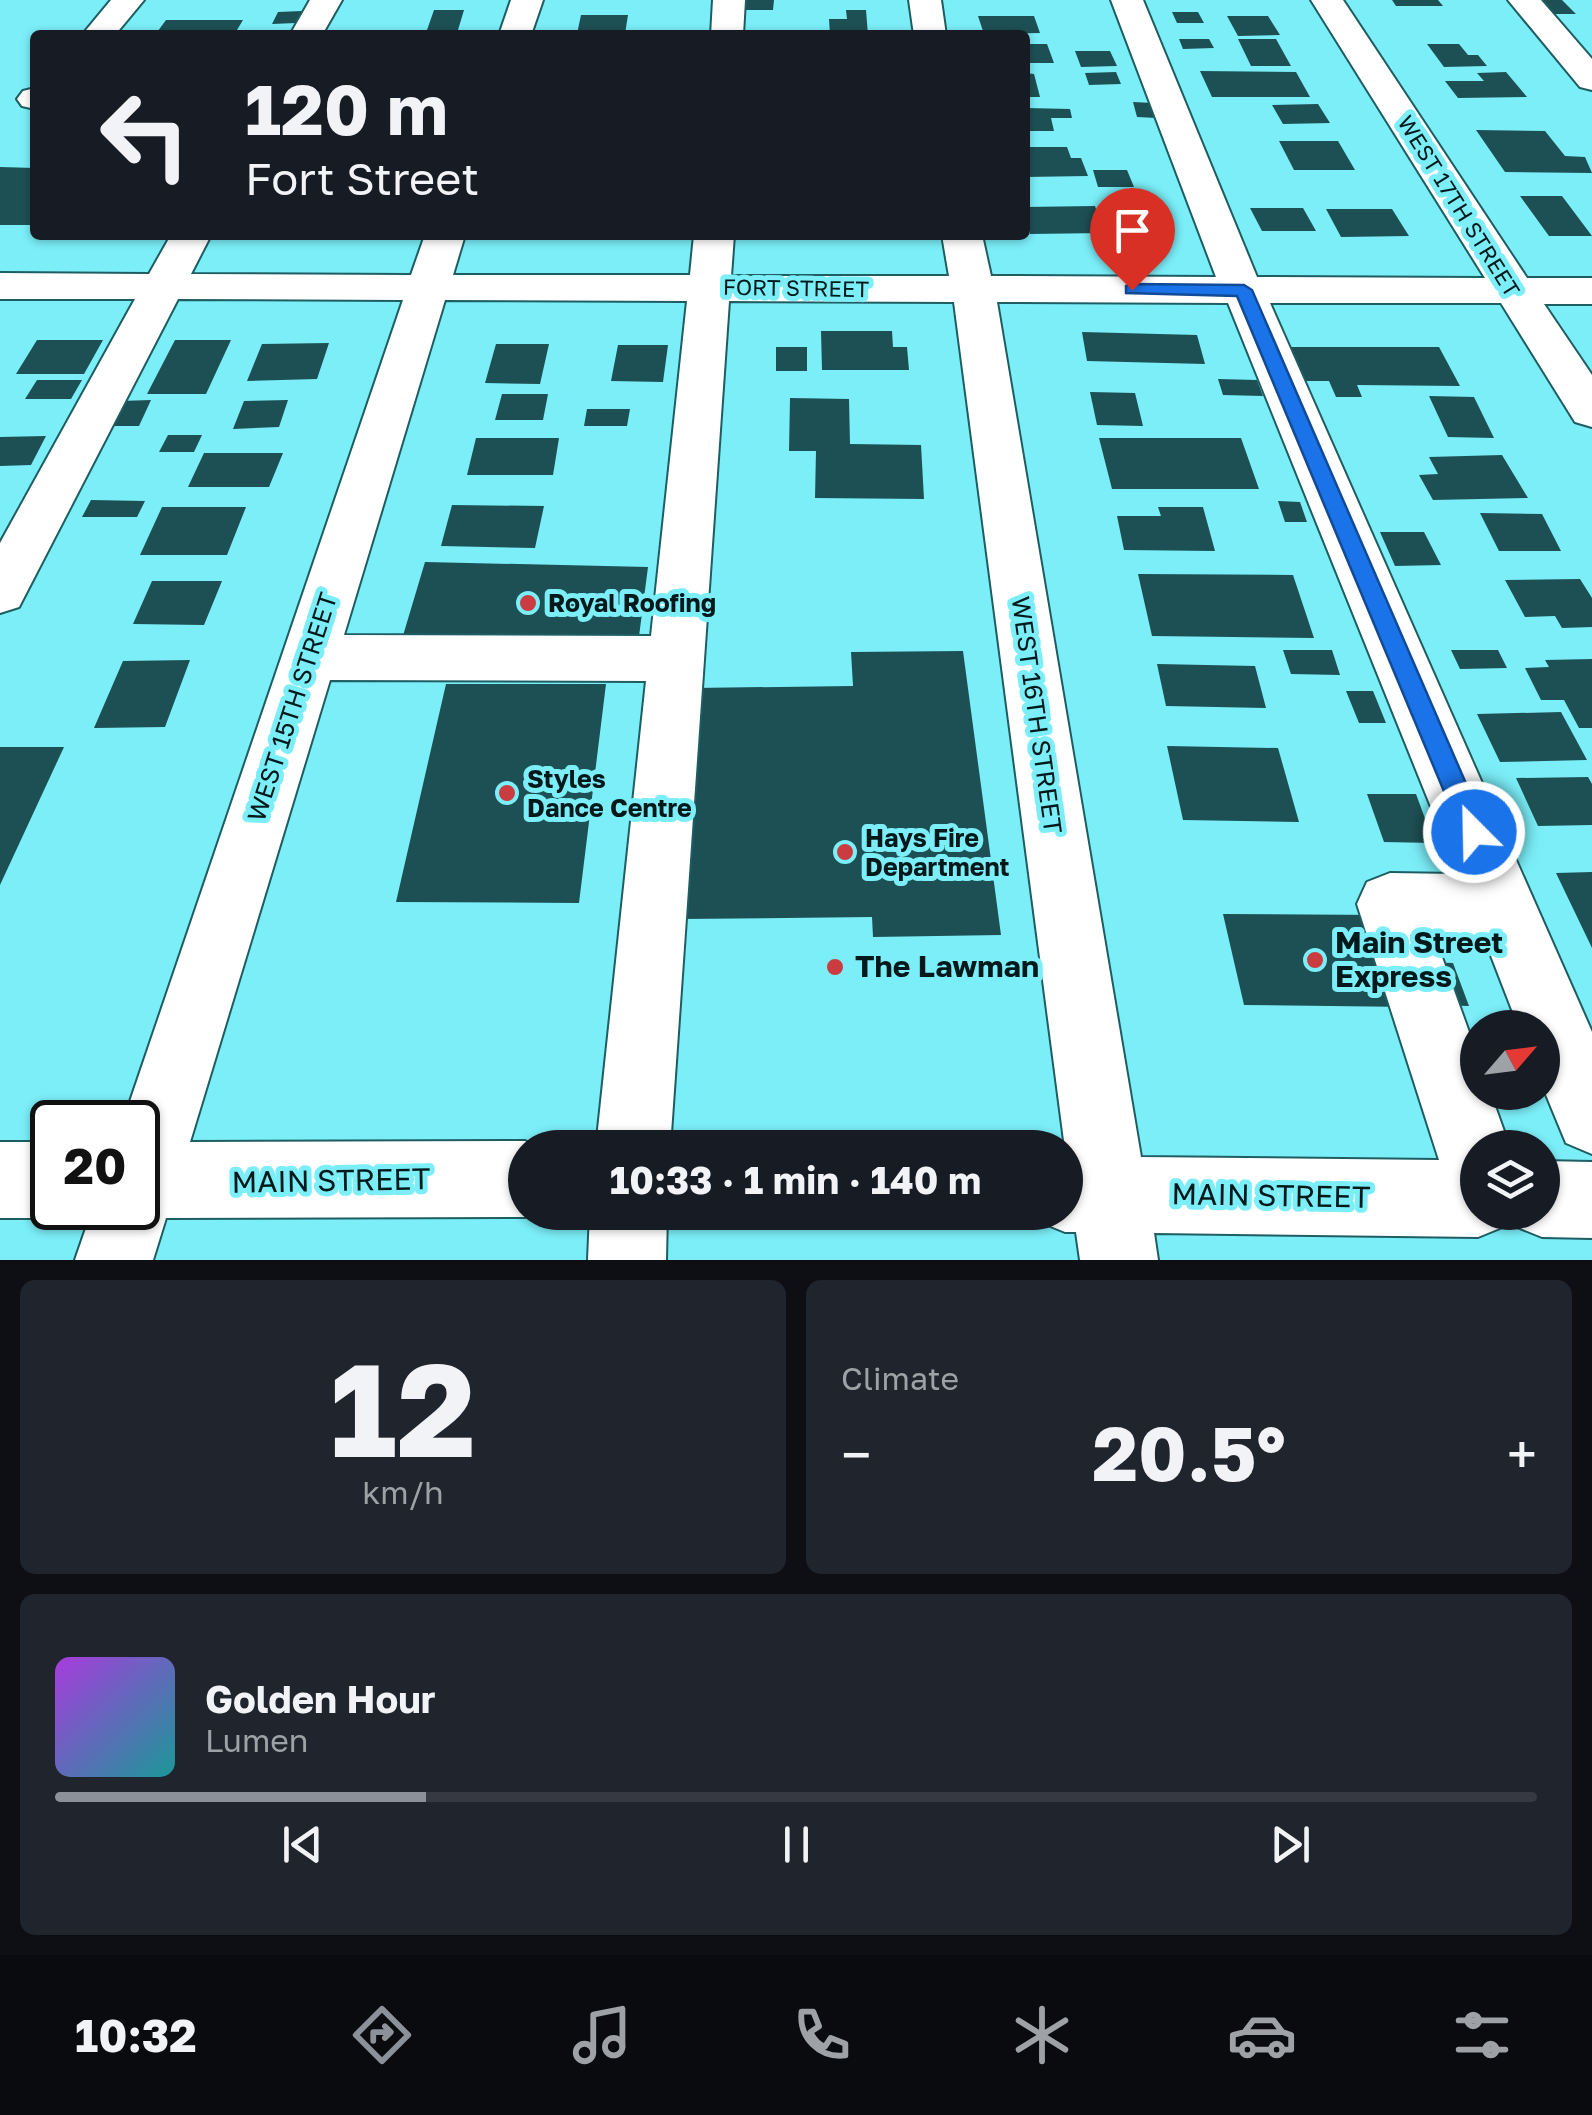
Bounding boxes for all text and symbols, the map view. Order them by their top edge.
text: 120 m [245,66,448,150]
icon: left [80,70,210,200]
street label: WEST 17TH STREET [1393,110,1526,302]
text: Fort Street [245,151,479,205]
pin [1090,188,1175,291]
icon: arrive [1105,203,1160,258]
street label: FORT STREET [723,273,870,302]
place label: Royal Roofing [548,587,716,618]
street label: WEST 15TH STREET [240,589,343,825]
marker: Royal Roofing [517,592,539,614]
street label: WEST 16TH STREET [1005,594,1069,836]
place label: Styles Dance Centre [527,763,692,823]
position arrow [1422,780,1526,884]
marker: Styles Dance Centre [496,782,518,804]
place label: Hays Fire Department [865,822,1010,882]
marker: Hays Fire Department [834,841,856,863]
place label: Main Street Express [1335,924,1503,994]
place label: The Lawman [855,948,1039,984]
marker: Main Street Express [1304,949,1326,971]
marker: The Lawman [824,956,846,978]
north arrow [1460,1010,1560,1110]
map controls [1460,1010,1560,1230]
speed limit sign: 20 [30,1100,160,1230]
button: layers [1460,1130,1560,1230]
text: 10:33 · 1 min · 140 m [610,1157,981,1202]
street label: MAIN STREET [231,1160,431,1200]
street label: MAIN STREET [1171,1175,1371,1215]
text: 12 [330,1330,476,1486]
text: Climate [841,1359,959,1397]
text: 20.5° [1092,1407,1286,1498]
text: − [841,1421,871,1487]
text: + [1507,1421,1537,1487]
text: km/h [362,1473,444,1511]
text: Golden Hour [205,1676,436,1721]
text: Lumen [205,1721,309,1759]
icon: previous [275,1817,330,1872]
icon: pause [769,1817,824,1872]
icon: next [1263,1817,1318,1872]
icon: directions [347,2000,417,2070]
icon: music [567,2000,637,2070]
icon: phone [787,2000,857,2070]
icon: climate [1007,2000,1077,2070]
icon: car [1227,2000,1297,2070]
icon: filters [1447,2000,1517,2070]
text: 10:32 [75,2008,197,2062]

